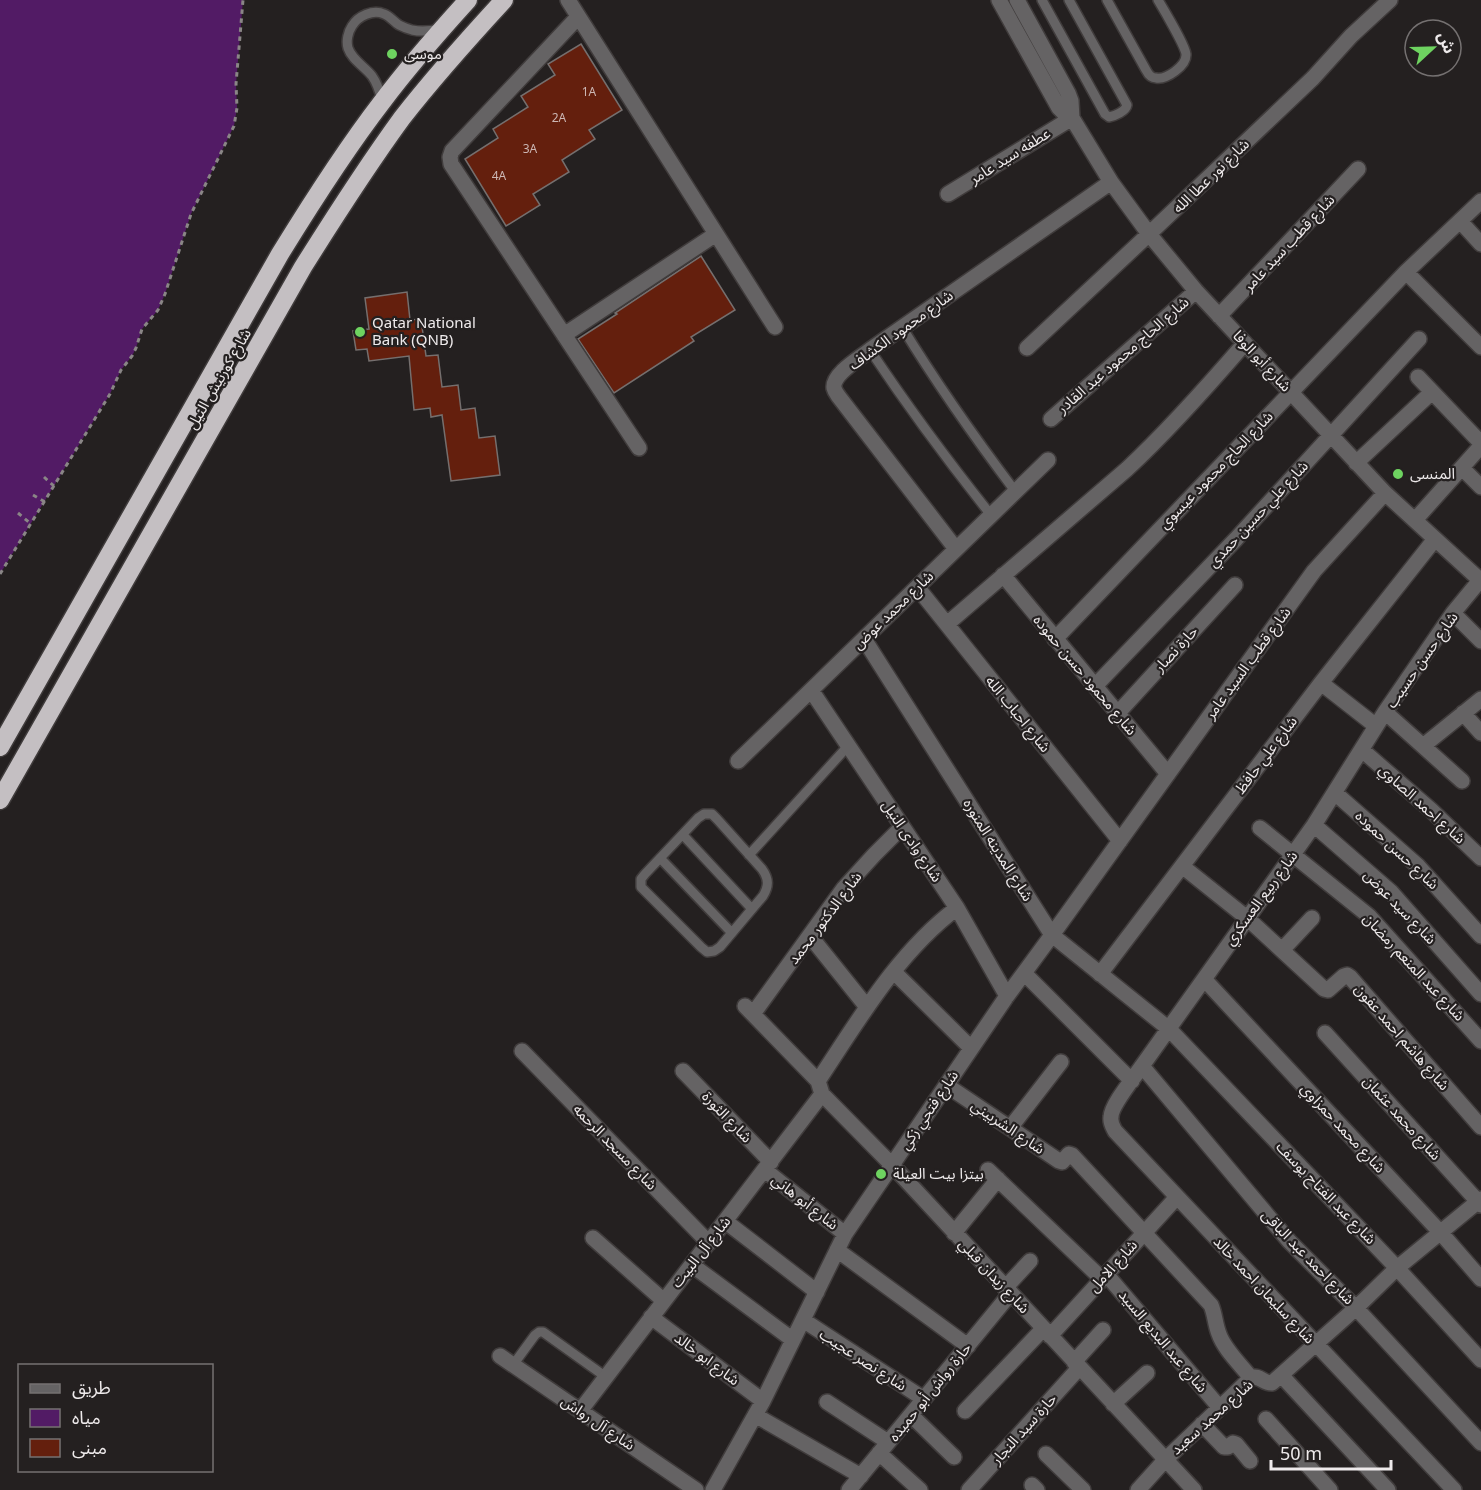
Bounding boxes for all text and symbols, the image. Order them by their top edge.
north arrow [1403,18,1463,78]
text: ش [1433,28,1461,57]
place label: موسى [404,43,442,63]
marker: موسى [385,47,399,61]
house number: 1A [582,83,597,100]
house number: 2A [552,109,567,126]
street label: عطفه سيد عامر [964,122,1054,188]
street label: شارع نور عطا الله [1168,133,1255,219]
house number: 3A [523,140,538,157]
house number: 4A [492,167,507,184]
street label: شارع قطب سيد عامر [1237,189,1341,298]
street label: شارع محمود الكشاف [844,284,959,376]
street label: شارع الحاج محمود عبد القادر [1051,291,1195,420]
place label: Qatar National Bank (QNB) [372,312,476,349]
street label: شارع كورنيش النيل [181,324,258,434]
marker: Qatar National Bank (QNB) [353,325,367,339]
street label: شارع أبو الوفا [1227,325,1297,398]
street label: شارع الحاج محمود عيسوي [1154,406,1279,535]
street label: شارع علي حسين حمدي [1203,455,1314,573]
place label: المنسى [1410,463,1455,483]
marker: المنسى [1391,467,1405,481]
street label: شارع محمد عوض [847,565,939,655]
street label: شارع قطب السيد عامر [1199,602,1297,725]
street label: شارع حسن حسيب [1381,607,1464,713]
street label: شارع محمود حسن حموده [1027,610,1142,741]
street label: حارة نصار [1148,621,1202,676]
street label: شارع احباب الله [979,671,1056,758]
street label: شارع علي حافظ [1229,711,1304,799]
street label: شارع احمد الصاوي [1373,759,1471,850]
street label: شارع المدينه المنوره [957,794,1039,906]
street label: شارع وادى النيل [875,795,948,887]
street label: شارع حسن حموده [1350,805,1444,896]
street label: شارع ربيع العسكري [1219,846,1304,951]
street label: شارع سيد عوض [1358,865,1442,950]
street label: شارع الدكتور محمد [783,867,868,970]
street label: شارع عبد المنعم رمضان [1357,908,1470,1027]
street label: شارع هاشم احمد عفون [1349,979,1455,1096]
street label: شارع فتحي زكي [894,1065,965,1155]
street label: شارع محمد عثمان [1357,1071,1446,1166]
street label: شارع محمد حمزاوي [1295,1078,1391,1179]
street label: شارع الثورة [696,1086,757,1149]
street label: شارع الشربيني [966,1094,1049,1161]
street label: شارع مسجد الرحمه [567,1099,662,1196]
street label: شارع عبد الفتاح يوسف [1270,1136,1381,1250]
place label: بيتزا بيت العيلة [893,1163,984,1183]
marker: بيتزا بيت العيلة [874,1167,888,1181]
street label: شارع أبو هاني [766,1169,843,1236]
street label: شارع احمد عبد الباقى [1256,1204,1360,1311]
street label: شارع آل البيت [666,1211,737,1293]
street label: شارع سليمان احمد خالد [1207,1231,1320,1350]
street label: شارع زيدان قبلي [953,1233,1035,1319]
street label: شارع الامل [1083,1235,1144,1298]
street label: شارع عبد البديع السيد [1113,1285,1213,1398]
street label: شارع نصر عجيب [814,1323,911,1398]
street label: شارع ابو خالد [669,1327,744,1392]
street label: حارة رواش أبو حميده [883,1338,975,1445]
legend [18,1364,213,1472]
street label: شارع محمد سعيد [1166,1374,1259,1461]
text: طريق [72,1375,111,1399]
street label: حارة سيد النجار [985,1388,1061,1469]
street label: شارع آل رواش [556,1390,640,1457]
text: مياه [72,1405,101,1429]
scale bar [1271,1433,1391,1471]
text: مبنى [72,1435,107,1459]
text: 50 m [1280,1441,1322,1465]

